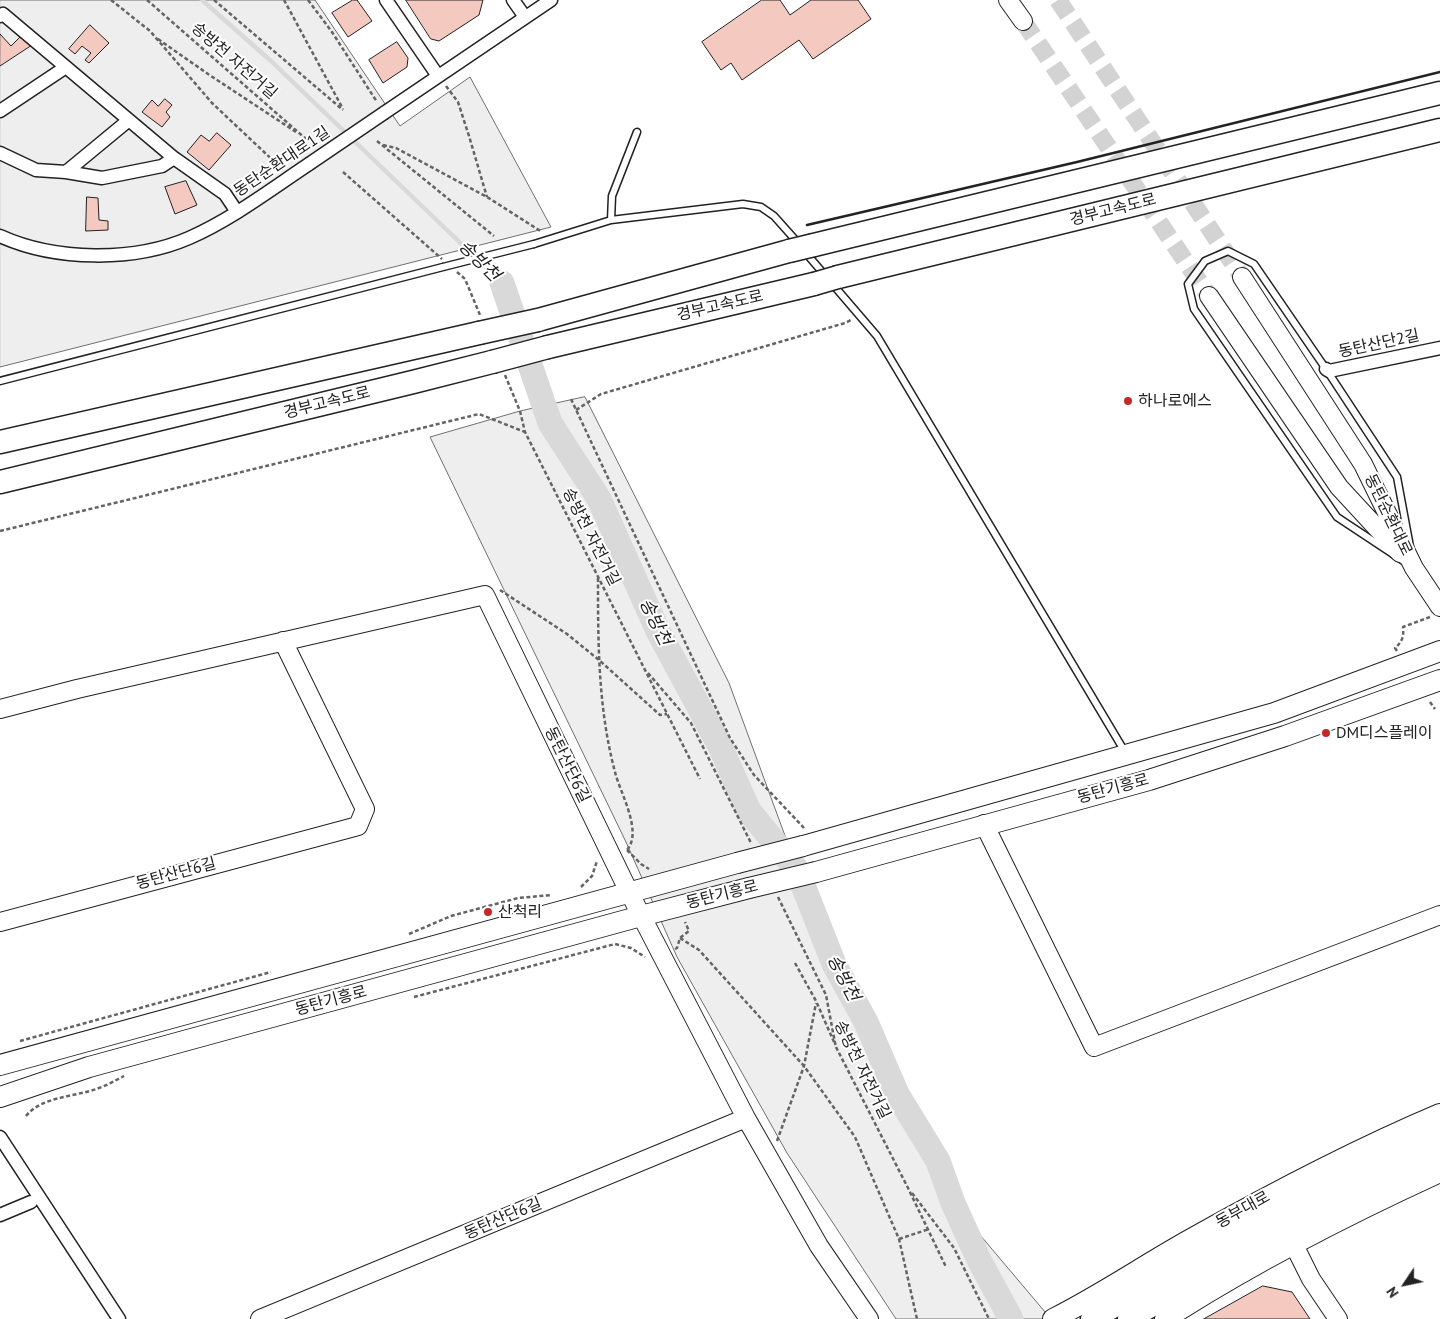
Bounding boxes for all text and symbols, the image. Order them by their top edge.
street label: 송방천 자전거길 [187,19,281,103]
street label: 동탄순환대로1길 [230,123,334,201]
street label: 경부고속도로 [1068,190,1158,230]
water label: 송방천 [454,236,504,286]
street label: 경부고속도로 [675,287,765,325]
street label: 동탄산단2길 [1337,326,1421,362]
street label: 경부고속도로 [282,383,372,423]
place label: 하나로에스 [1138,391,1212,411]
marker: 하나로에스 [1122,395,1134,407]
street label: 동탄순환대로 [1360,471,1416,559]
street label: 송방천 자전거길 [558,485,624,589]
water label: 송방천 [634,595,676,649]
place label: DM디스플레이 [1336,723,1433,743]
street label: 동탄산단6길 [540,724,594,806]
marker: DM디스플레이 [1320,727,1332,739]
street label: 동탄기흥로 [1075,770,1151,808]
street label: 동탄산단6길 [134,854,218,894]
street label: 동탄기흥로 [684,877,760,913]
place label: 산척리 [498,902,542,922]
marker: 산척리 [482,906,494,918]
water label: 송방천 [822,951,864,1005]
street label: 동탄기흥로 [293,982,369,1020]
street label: 송방천 자전거길 [830,1018,894,1122]
street label: 동부대로 [1213,1187,1273,1233]
street label: 동탄산단6길 [461,1194,545,1244]
north arrow [1380,1259,1430,1309]
text: N [1383,1284,1403,1301]

